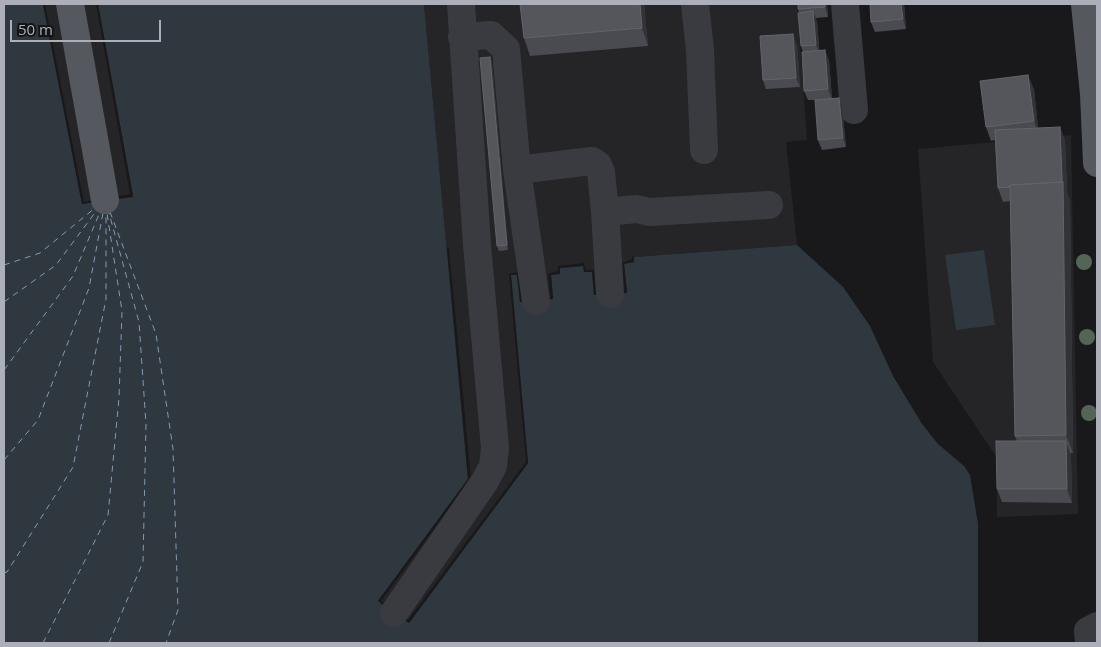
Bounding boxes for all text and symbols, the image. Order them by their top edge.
scale bar [12,10,164,42]
text: 50 m [18,19,53,39]

